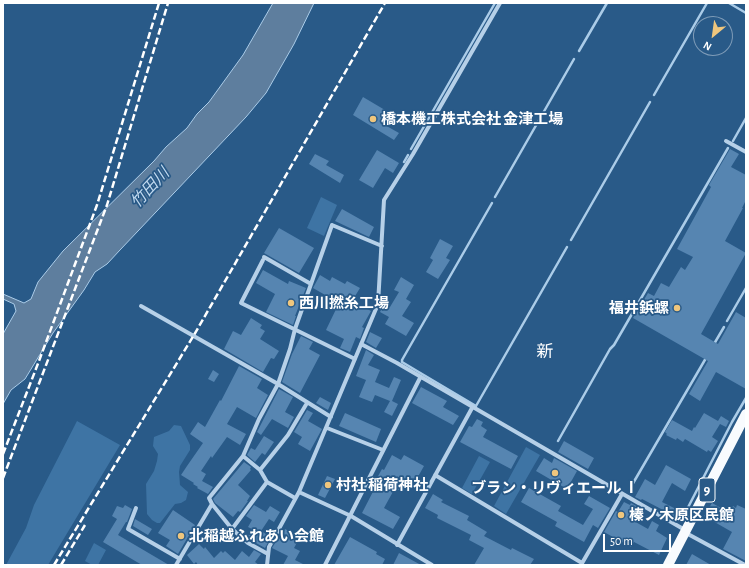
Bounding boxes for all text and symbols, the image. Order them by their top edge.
north arrow [693,16,733,56]
text: N [701,39,713,53]
place label: 橋本機工株式会社 金津工場 [381,110,563,128]
marker: 橋本機工株式会社 金津工場 [368,114,378,124]
water label: 竹田川 [127,164,173,212]
place label: 西川撚糸工場 [299,294,389,312]
marker: 西川撚糸工場 [286,298,296,308]
place label: 福井鋲螺 [609,299,669,317]
marker: 福井鋲螺 [672,303,682,313]
district label: 新 [537,342,553,362]
marker: ブラン・リヴィエール Ⅰ [550,468,560,478]
place label: 村社 稲荷神社 [336,476,428,494]
road number: 9 [699,478,715,502]
place label: ブラン・リヴィエール Ⅰ [471,479,639,497]
marker: 村社 稲荷神社 [323,480,333,490]
place label: 榛ノ木原区民館 [629,506,734,524]
marker: 榛ノ木原区民館 [616,510,626,520]
scale bar [605,526,673,552]
place label: 北稲越ふれあい会館 [189,527,324,545]
marker: 北稲越ふれあい会館 [176,531,186,541]
text: 50 m [610,535,633,547]

